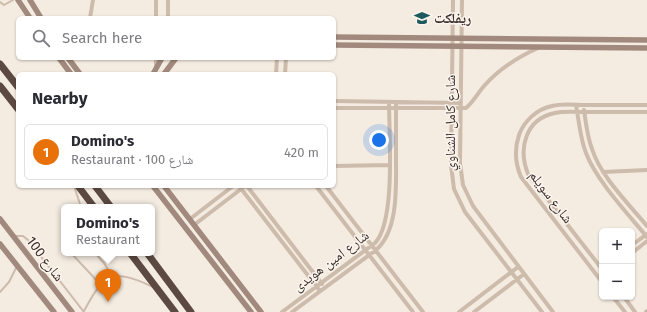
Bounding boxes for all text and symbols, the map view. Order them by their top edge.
school or university icon: ريفلكت [413,9,431,27]
place label: ريفلكت [434,10,471,27]
search box [16,16,336,60]
icon: search [30,27,52,49]
text: Search here [62,29,142,47]
street label: شارع كامل الشناوي [442,75,461,171]
text: Nearby [32,88,87,109]
your location [369,130,389,150]
text: Domino's [71,132,134,150]
text: 1 [43,145,49,160]
text: 420 m [284,145,319,160]
text: Restaurant · شارع 100 [71,152,193,167]
street label: شارع سويلم [525,167,576,227]
popup [61,204,155,256]
text: Domino's [76,214,139,232]
street label: شارع امين هويدى [290,227,373,296]
map controls [599,228,635,300]
button: + [599,228,635,264]
text: Restaurant [76,232,140,247]
street label: شارع 100 [22,233,67,285]
button: − [599,264,635,300]
pin: 1 [95,269,121,302]

